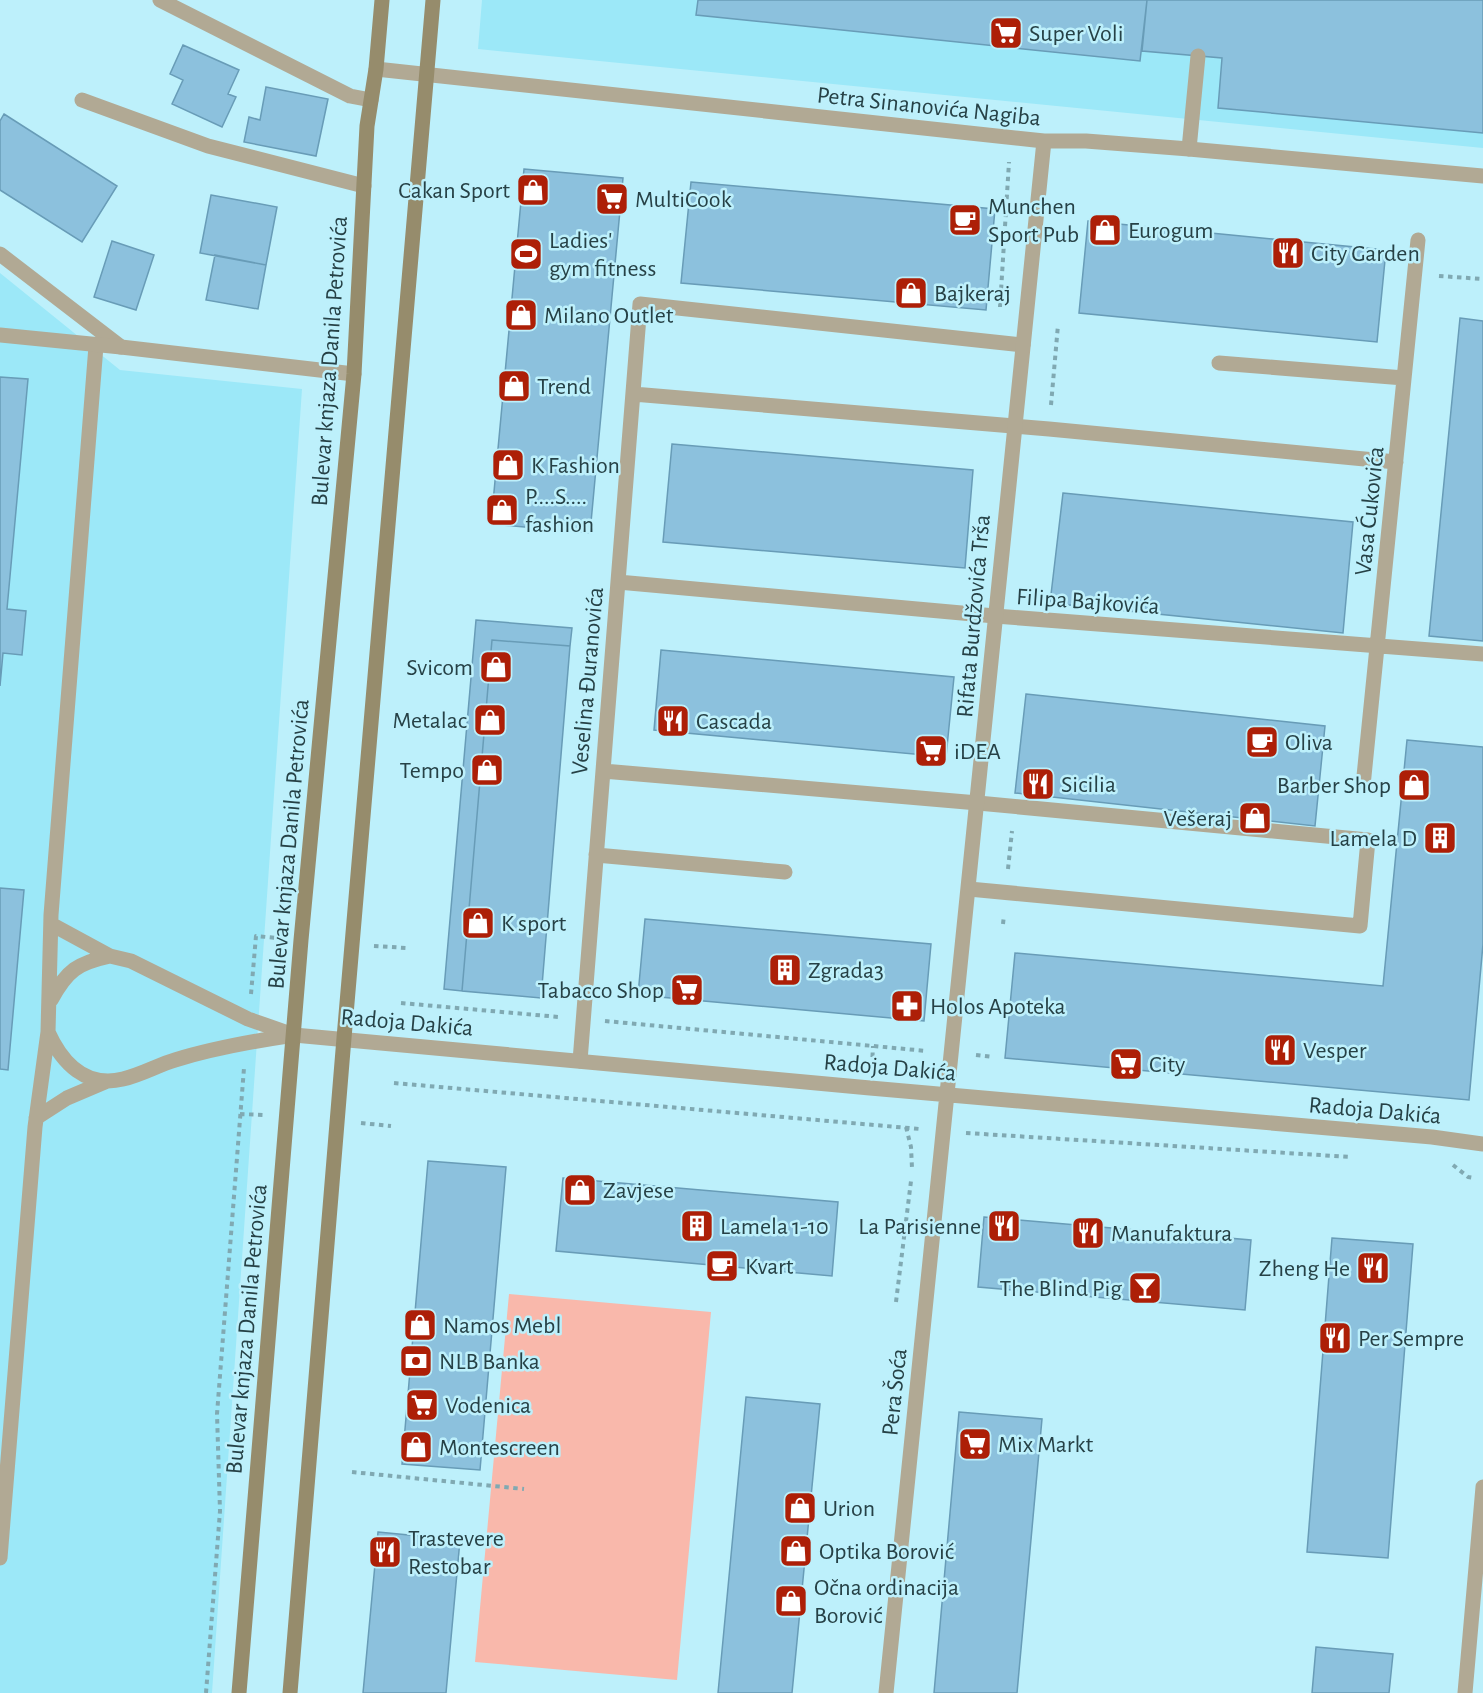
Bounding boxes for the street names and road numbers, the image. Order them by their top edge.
street label: Petra Sinanovića Nagiba [816,83,1042,131]
street label: Bulevar knjaza Danila Petrovića [308,215,352,507]
street label: Vasa Ćukovića [1349,445,1389,577]
street label: Rifata Burdžovića Trša [953,513,995,719]
street label: Filipa Bajkovića [1015,585,1160,619]
street label: Veselina Đuranovića [568,586,608,776]
street label: Bulevar knjaza Danila Petrovića [264,698,314,990]
street label: Radoja Dakića [340,1005,474,1041]
street label: Radoja Dakića [823,1050,957,1086]
street label: Radoja Dakića [1308,1093,1442,1129]
street label: Bulevar knjaza Danila Petrovića [222,1183,272,1475]
street label: Pera Šoća [877,1347,912,1437]

